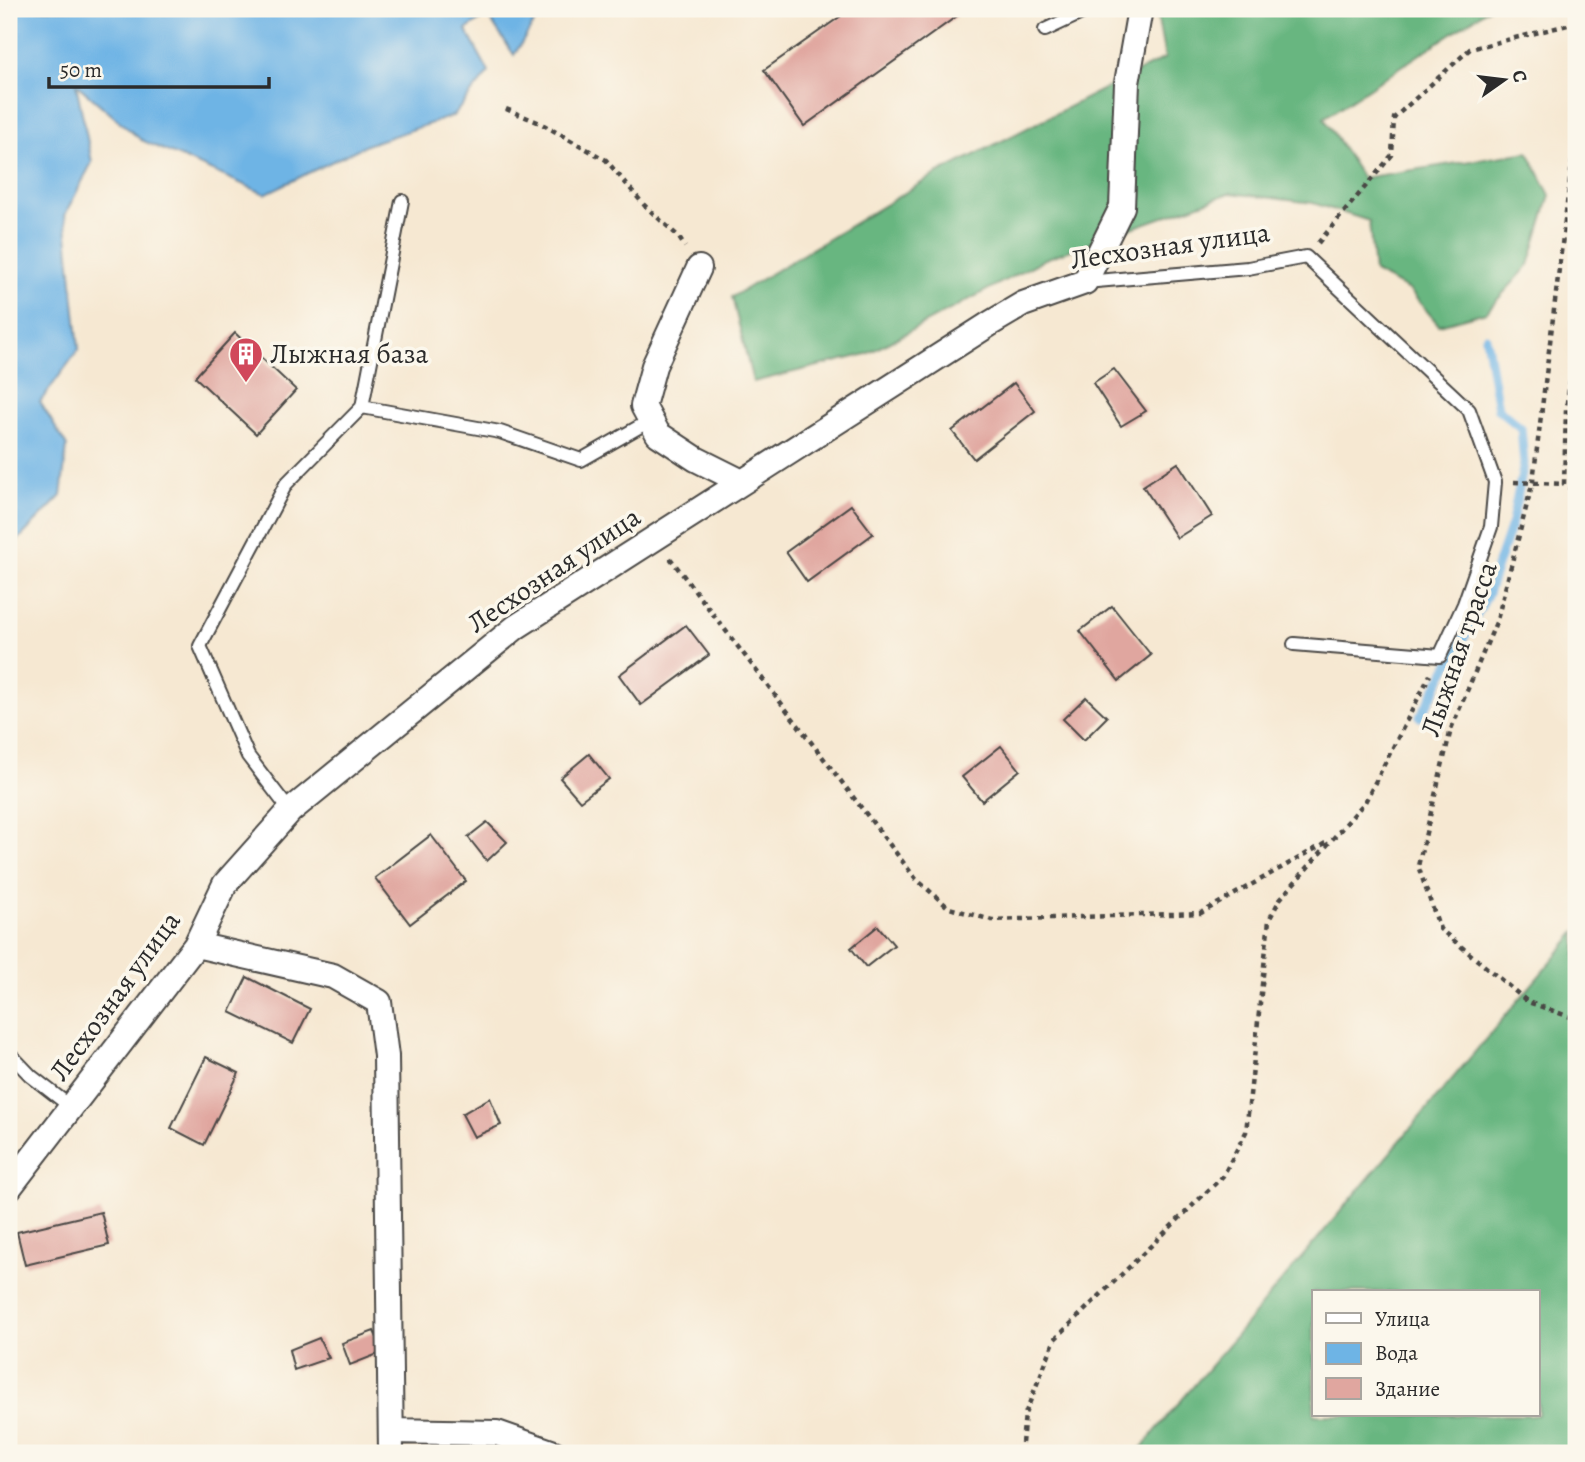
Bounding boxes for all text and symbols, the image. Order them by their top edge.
scale bar [49,46,270,90]
north arrow [1470,46,1540,116]
text: 50 m [60,56,102,84]
text: С [1505,67,1534,85]
street label: Лесхозная улица [1068,213,1272,279]
building icon: Лыжная база [227,335,265,384]
place label: Лыжная база [270,335,429,373]
street label: Лесхозная улица [460,498,648,642]
street label: Лыжная трасса [1411,556,1507,741]
street label: Лесхозная улица [41,903,190,1089]
legend [1312,1290,1540,1416]
text: Улица [1375,1305,1430,1333]
text: Вода [1375,1339,1418,1367]
text: Здание [1375,1375,1440,1403]

